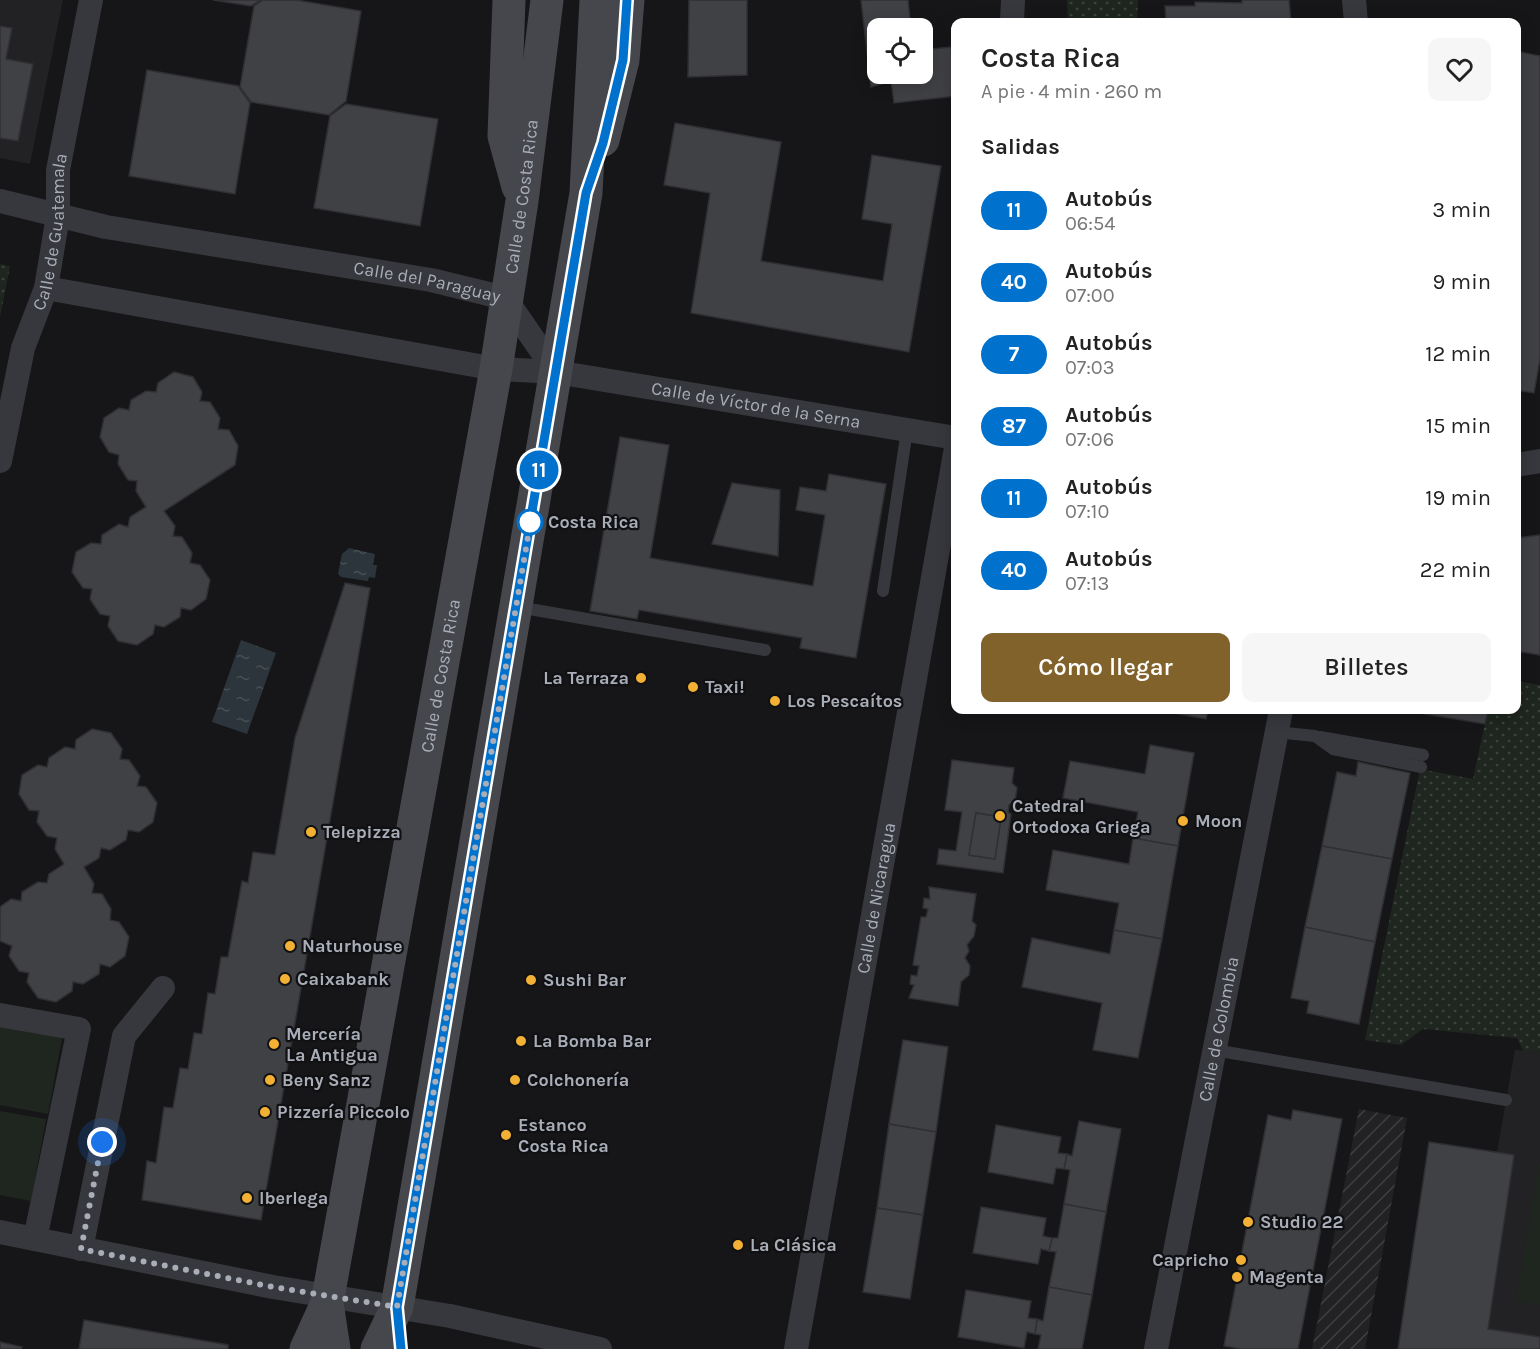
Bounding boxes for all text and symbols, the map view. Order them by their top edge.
map controls [867,18,933,84]
button: locate [867,18,933,84]
button: heart [1428,38,1491,101]
text: Costa Rica [981,41,1121,74]
text: A pie · 4 min · 260 m [981,80,1162,103]
street label: Calle de Costa Rica [500,118,543,275]
text: Salidas [981,134,1060,160]
street label: Calle de Guatemala [27,151,72,313]
text: Autobús [1065,186,1153,212]
text: 3 min [1432,197,1491,223]
text: 11 [1007,198,1021,222]
text: 06:54 [1065,212,1115,235]
street label: Calle del Paraguay [352,257,504,308]
text: Autobús [1065,258,1153,284]
text: 9 min [1433,269,1491,295]
text: 40 [1001,270,1027,294]
text: 07:00 [1065,284,1115,307]
text: Autobús [1065,330,1153,356]
text: 12 min [1425,341,1491,367]
text: 7 [1009,342,1019,366]
text: 07:03 [1065,356,1115,379]
street label: Calle de Víctor de la Serna [650,377,862,433]
text: Autobús [1065,402,1153,428]
text: 15 min [1426,413,1491,439]
text: 87 [1002,414,1026,438]
text: 07:06 [1065,428,1114,451]
line badge: 11 [512,450,566,490]
text: 11 [532,458,546,482]
text: Autobús [1065,474,1153,500]
text: 19 min [1425,485,1491,511]
text: 11 [1007,486,1021,510]
text: 07:10 [1065,500,1109,523]
marker: Costa Rica [517,509,543,535]
place label: Costa Rica [548,511,639,533]
text: Autobús [1065,546,1153,572]
text: 22 min [1420,557,1491,583]
text: 40 [1001,558,1027,582]
text: 07:13 [1065,572,1109,595]
street label: Calle de Costa Rica [416,597,465,754]
button: Cómo llegar [981,633,1230,702]
button: Billetes [1242,633,1491,702]
place label: La Terraza [543,667,629,689]
marker: La Terraza [634,671,648,685]
place label: Taxi! [705,676,745,698]
marker: Taxi! [686,680,700,694]
place label: Los Pescaítos [787,690,902,712]
marker: Los Pescaítos [768,694,782,708]
place label: Catedral Ortodoxa Griega [1012,795,1151,838]
marker: Catedral Ortodoxa Griega [993,809,1007,823]
place label: Moon [1195,810,1242,832]
marker: Moon [1176,814,1190,828]
place label: Telepizza [323,821,401,843]
street label: Calle de Nicaragua [852,821,900,975]
marker: Telepizza [304,825,318,839]
place label: Naturhouse [302,935,403,957]
marker: Naturhouse [283,939,297,953]
street label: Calle de Colombia [1194,955,1244,1104]
place label: Caixabank [297,968,389,990]
place label: Sushi Bar [543,969,626,991]
marker: Caixabank [278,972,292,986]
marker: Sushi Bar [524,973,538,987]
place label: Mercería La Antigua [286,1023,378,1066]
place label: La Bomba Bar [533,1030,651,1052]
marker: La Bomba Bar [514,1034,528,1048]
marker: Mercería La Antigua [267,1037,281,1051]
place label: Beny Sanz [282,1069,370,1091]
place label: Colchonería [527,1069,629,1091]
marker: Beny Sanz [263,1073,277,1087]
marker: Colchonería [508,1073,522,1087]
place label: Pizzería Piccolo [277,1101,410,1123]
marker: Pizzería Piccolo [258,1105,272,1119]
place label: Estanco Costa Rica [518,1114,609,1157]
your location [87,1127,117,1157]
marker: Estanco Costa Rica [499,1128,513,1142]
place label: Iberlega [259,1187,328,1209]
marker: Iberlega [240,1191,254,1205]
place label: Studio 22 [1260,1211,1343,1233]
marker: Studio 22 [1241,1215,1255,1229]
place label: La Clásica [750,1234,837,1256]
marker: La Clásica [731,1238,745,1252]
place label: Capricho [1152,1249,1229,1271]
marker: Capricho [1234,1253,1248,1267]
place label: Magenta [1249,1266,1324,1288]
marker: Magenta [1230,1270,1244,1284]

